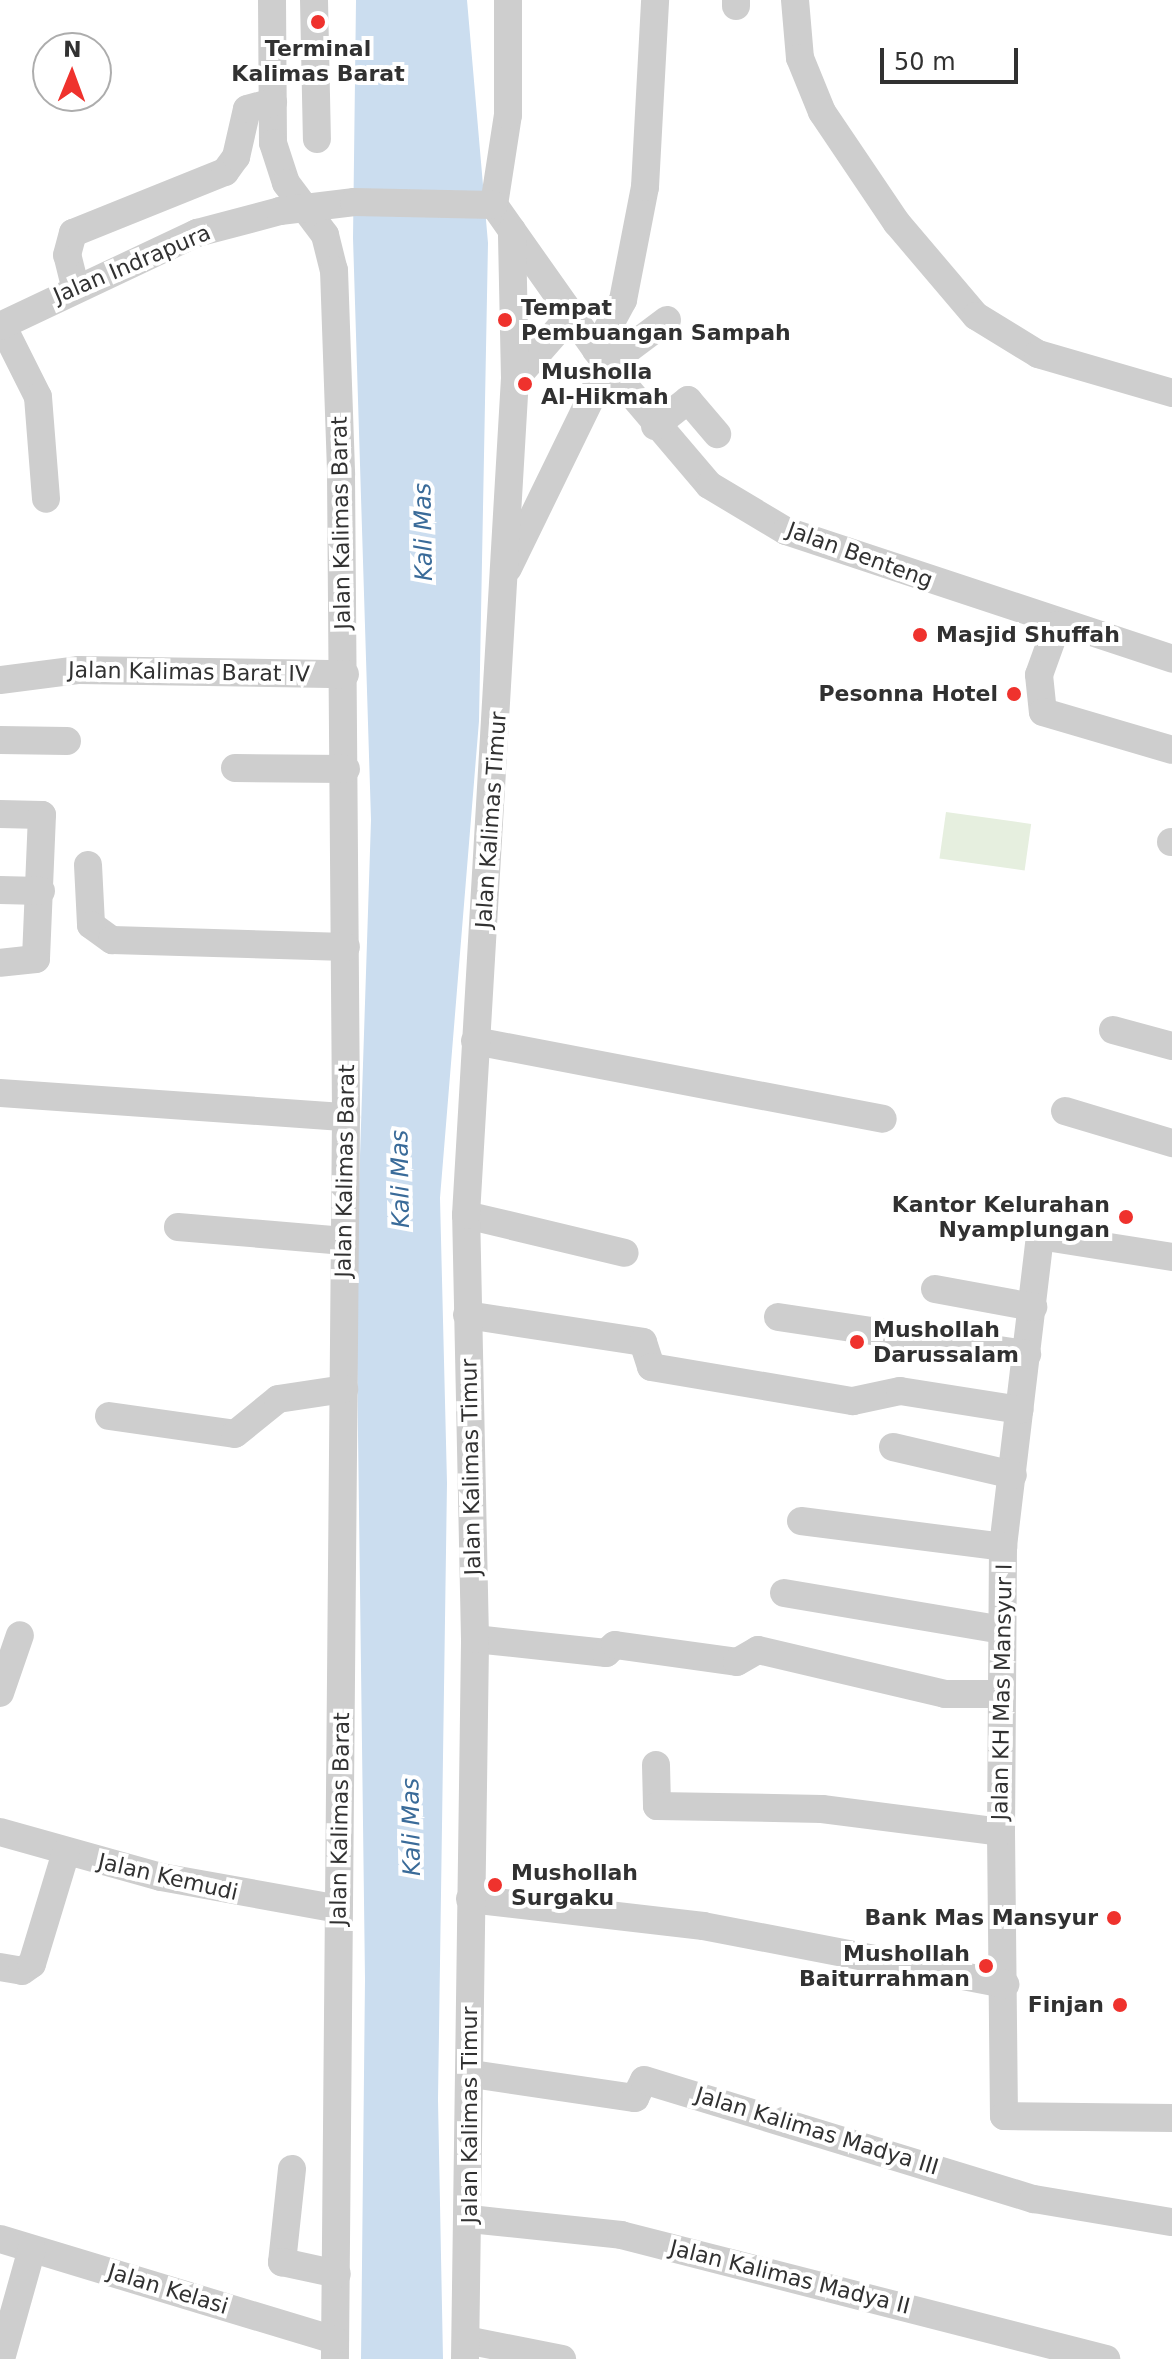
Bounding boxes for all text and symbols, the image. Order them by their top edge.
marker: Terminal Kalimas Barat [309,13,327,31]
north arrow [32,32,112,112]
scale bar [884,32,1022,82]
place label: Terminal Kalimas Barat [231,35,405,86]
text: N [63,37,82,62]
text: 50 m [894,48,956,76]
street label: Jalan Indrapura [50,219,214,309]
place label: Tempat Pembuangan Sampah [521,294,791,346]
marker: Tempat Pembuangan Sampah [496,311,514,329]
place label: Musholla Al-Hikmah [541,358,669,410]
marker: Musholla Al-Hikmah [516,375,534,393]
street label: Jalan Kalimas Barat [326,416,356,630]
water label: Kali Mas [409,483,439,581]
street label: Jalan Benteng [784,516,936,594]
place label: Masjid Shuffah [936,622,1120,648]
marker: Masjid Shuffah [911,626,929,644]
street label: Jalan Kalimas Barat IV [68,657,310,687]
place label: Pesonna Hotel [818,681,998,707]
marker: Pesonna Hotel [1005,685,1023,703]
street label: Jalan Kalimas Timur [470,711,512,929]
street label: Jalan Kalimas Barat [330,1064,360,1278]
water label: Kali Mas [386,1130,416,1228]
place label: Kantor Kelurahan Nyamplungan [892,1191,1110,1242]
marker: Kantor Kelurahan Nyamplungan [1117,1208,1135,1226]
place label: Mushollah Darussalam [873,1316,1019,1368]
marker: Mushollah Darussalam [848,1333,866,1351]
street label: Jalan Kalimas Timur [456,1358,486,1576]
street label: Jalan KH Mas Mansyur I [987,1563,1017,1821]
street label: Jalan Kalimas Barat [325,1712,355,1926]
water label: Kali Mas [397,1778,427,1876]
street label: Jalan Kemudi [95,1848,241,1906]
place label: Mushollah Surgaku [511,1859,638,1910]
marker: Mushollah Surgaku [486,1876,504,1894]
place label: Bank Mas Mansyur [865,1905,1098,1931]
marker: Bank Mas Mansyur [1105,1909,1123,1927]
place label: Mushollah Baiturrahman [799,1940,970,1992]
marker: Mushollah Baiturrahman [977,1957,995,1975]
place label: Finjan [1028,1992,1104,2018]
marker: Finjan [1111,1996,1129,2014]
street label: Jalan Kalimas Timur [457,2007,483,2223]
street label: Jalan Kalimas Madya III [692,2081,942,2181]
street label: Jalan Kalimas Madya II [667,2234,913,2320]
street label: Jalan Kelasi [105,2258,231,2320]

